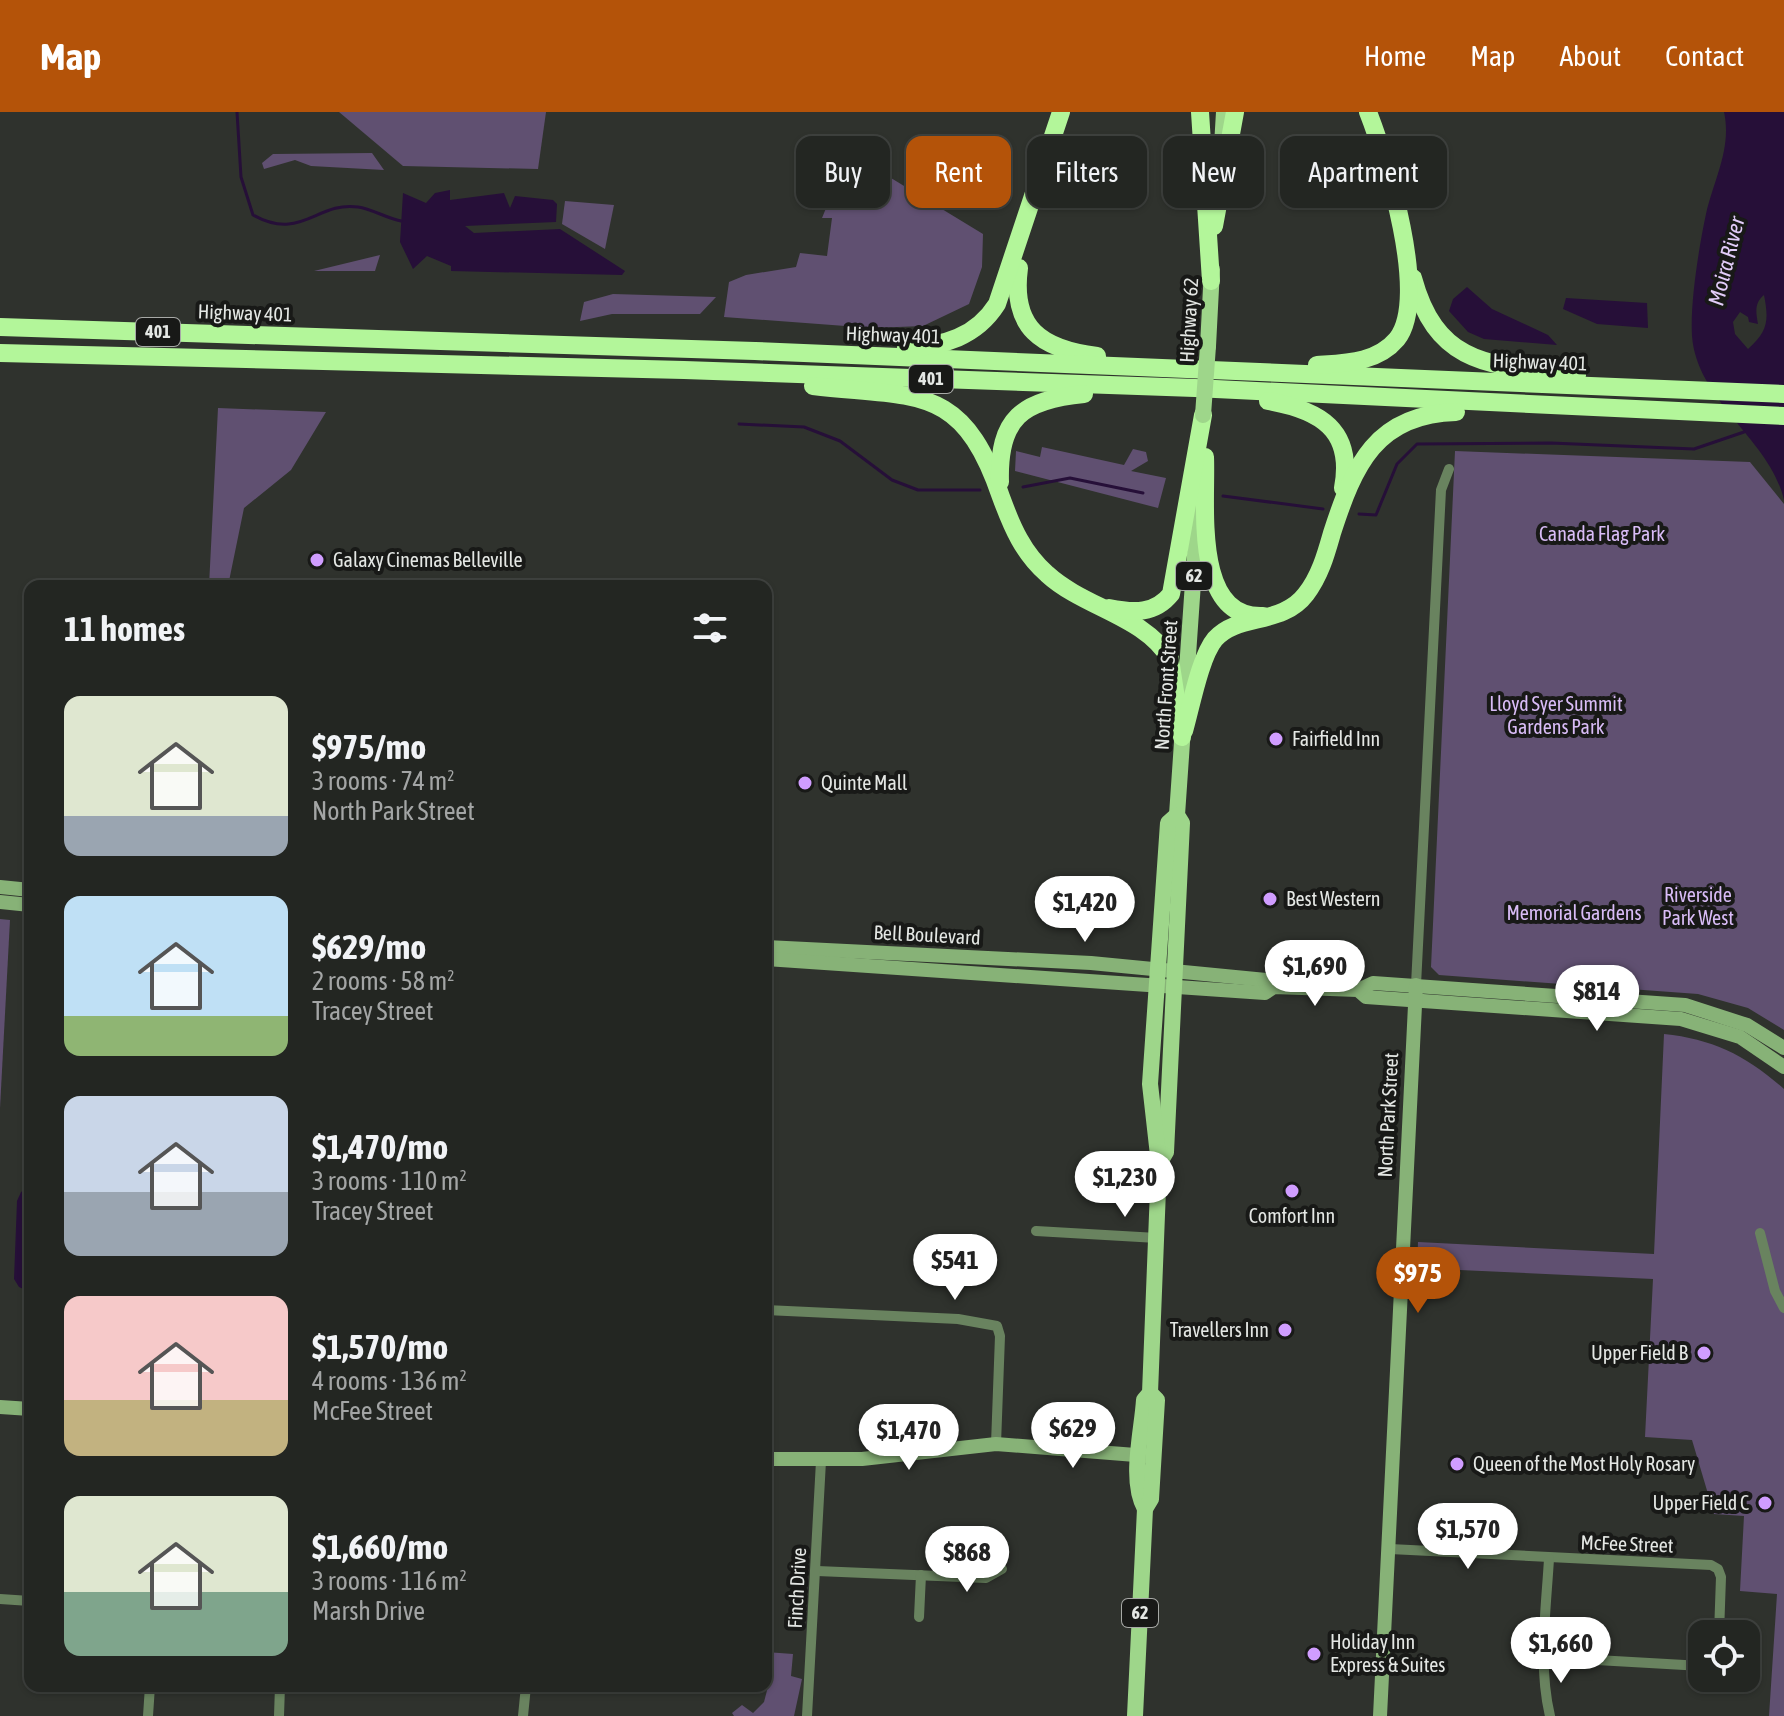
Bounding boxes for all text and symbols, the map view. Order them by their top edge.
text: Map [40,35,101,78]
text: Home [1364,40,1426,72]
text: Map [1470,40,1515,72]
text: About [1559,40,1621,72]
text: Contact [1665,40,1744,72]
chip: Buy [796,136,890,208]
chip: Rent [906,136,1011,208]
chip: Filters [1027,136,1147,208]
chip: New [1163,136,1264,208]
chip: Apartment [1280,136,1447,208]
water label: Moira River [1702,212,1750,308]
street label: Highway 62 [1175,277,1202,363]
street label: Highway 401 [197,299,293,326]
road number: 401 [136,318,180,346]
street label: Highway 401 [845,321,941,348]
street label: Highway 401 [1492,348,1588,375]
road number: 401 [909,365,953,393]
park label: Canada Flag Park [1539,522,1665,545]
place label: Galaxy Cinemas Belleville [333,548,523,571]
marker: Galaxy Cinemas Belleville [308,551,326,569]
road number: 62 [1176,562,1212,590]
icon: filters [688,606,732,650]
text: 11 homes [64,609,185,648]
street label: North Front Street [1149,619,1182,751]
park label: Lloyd Syer Summit Gardens Park [1489,692,1623,738]
text: $975/mo [312,727,426,766]
place label: Fairfield Inn [1292,727,1380,750]
icon: home [128,728,224,824]
marker: Fairfield Inn [1267,730,1285,748]
text: 3 rooms · 74 m² [312,766,454,796]
place label: Quinte Mall [821,771,908,794]
marker: Quinte Mall [796,774,814,792]
text: North Park Street [312,796,475,826]
pin: $1,420 [1020,876,1150,944]
park label: Riverside Park West [1662,883,1734,929]
text: $1,420 [1053,887,1117,917]
place label: Best Western [1286,887,1380,910]
marker: Best Western [1261,890,1279,908]
park label: Memorial Gardens [1506,901,1642,924]
street label: Bell Boulevard [873,920,981,949]
text: $629/mo [312,927,426,966]
icon: home [128,928,224,1024]
pin: $1,690 [1250,940,1380,1008]
text: $1,690 [1283,951,1347,981]
pin: $814 [1550,965,1644,1033]
text: 2 rooms · 58 m² [312,966,454,996]
text: $814 [1573,976,1621,1006]
text: Tracey Street [312,996,434,1026]
street label: North Park Street [1373,1052,1402,1178]
text: $1,470/mo [312,1127,448,1166]
icon: home [128,1128,224,1224]
pin: $1,230 [1060,1151,1190,1219]
text: $1,230 [1093,1162,1157,1192]
text: 3 rooms · 110 m² [312,1166,467,1196]
marker: Comfort Inn [1283,1182,1301,1200]
text: Tracey Street [312,1196,434,1226]
place label: Comfort Inn [1249,1204,1335,1227]
pin: $541 [908,1234,1002,1302]
text: $541 [931,1245,979,1275]
pin: $975 [1371,1247,1465,1315]
text: $975 [1394,1258,1442,1288]
place label: Travellers Inn [1170,1318,1269,1341]
marker: Travellers Inn [1276,1321,1294,1339]
text: $1,570/mo [312,1327,448,1366]
icon: home [128,1328,224,1424]
place label: Upper Field B [1591,1341,1689,1364]
marker: Upper Field B [1695,1344,1713,1362]
text: 4 rooms · 136 m² [312,1366,467,1396]
text: McFee Street [312,1396,433,1426]
pin: $629 [1026,1402,1120,1470]
pin: $1,470 [844,1404,974,1472]
text: $629 [1049,1413,1097,1443]
text: $1,470 [877,1415,941,1445]
place label: Queen of the Most Holy Rosary [1473,1452,1695,1475]
marker: Queen of the Most Holy Rosary [1448,1455,1466,1473]
place label: Upper Field C [1652,1491,1749,1514]
marker: Upper Field C [1756,1494,1774,1512]
pin: $1,570 [1403,1503,1533,1571]
text: $1,570 [1436,1514,1500,1544]
pin: $868 [920,1526,1014,1594]
text: $1,660/mo [312,1527,448,1566]
icon: home [128,1528,224,1624]
street label: McFee Street [1580,1530,1674,1557]
text: $868 [943,1537,991,1567]
street label: Finch Drive [783,1547,810,1629]
text: 3 rooms · 116 m² [312,1566,467,1596]
text: Marsh Drive [312,1596,425,1626]
road number: 62 [1122,1599,1158,1627]
pin: $1,660 [1496,1617,1626,1685]
map controls [1688,1620,1760,1692]
button: locate [1688,1620,1760,1692]
text: $1,660 [1529,1628,1593,1658]
place label: Holiday Inn Express & Suites [1330,1630,1445,1676]
marker: Holiday Inn Express & Suites [1305,1645,1323,1663]

